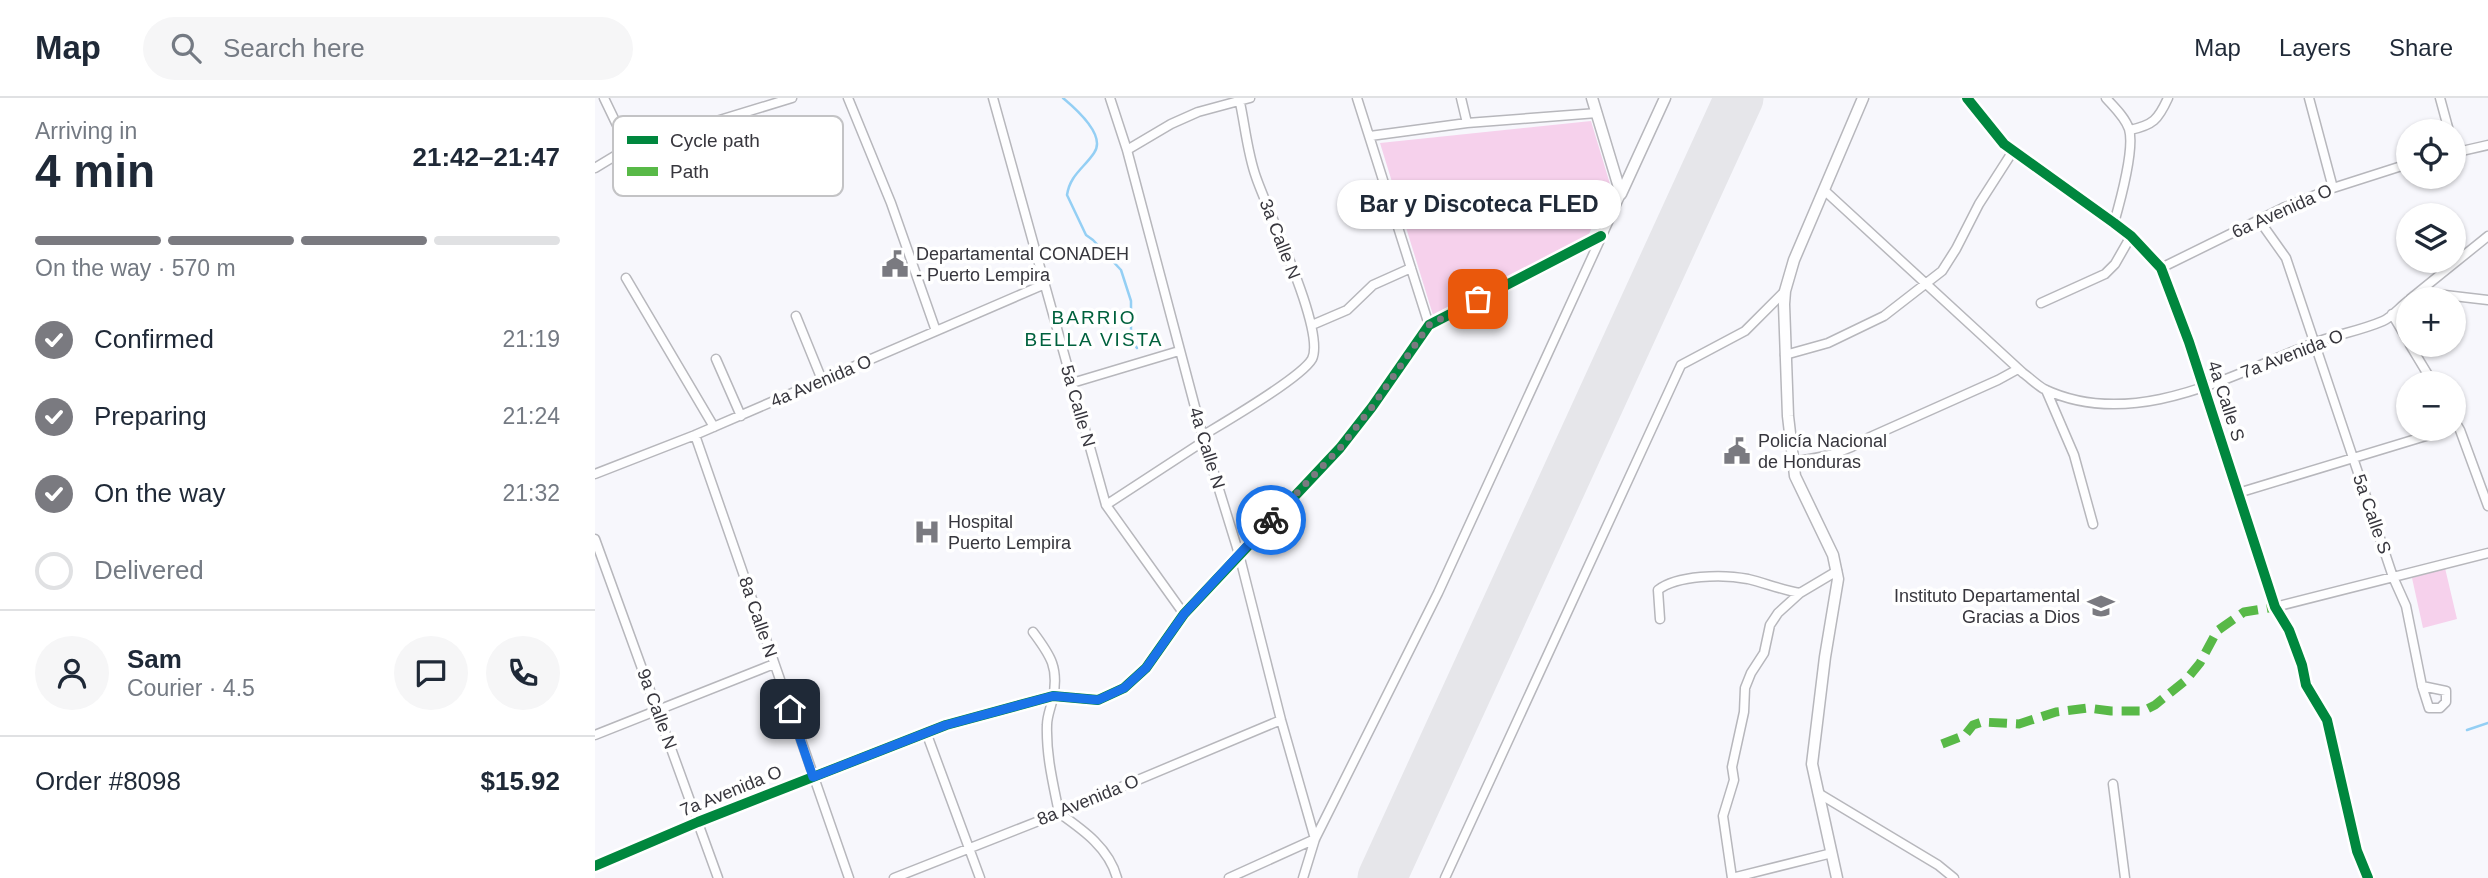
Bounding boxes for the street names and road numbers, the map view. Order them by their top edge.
street label: 6a Avenida O [2229,180,2335,242]
street label: 3a Calle N [1256,196,1304,282]
street label: 7a Avenida O [2238,325,2346,383]
street label: 4a Avenida O [767,351,875,411]
street label: 4a Calle S [2204,358,2248,444]
street label: 5a Calle N [1057,363,1099,449]
street label: 4a Calle N [1185,405,1229,491]
street label: 5a Calle S [2349,471,2395,557]
street label: 8a Calle N [735,574,781,660]
street label: 9a Calle N [633,666,681,752]
street label: 7a Avenida O [677,762,785,820]
street label: 8a Avenida O [1034,771,1142,829]

